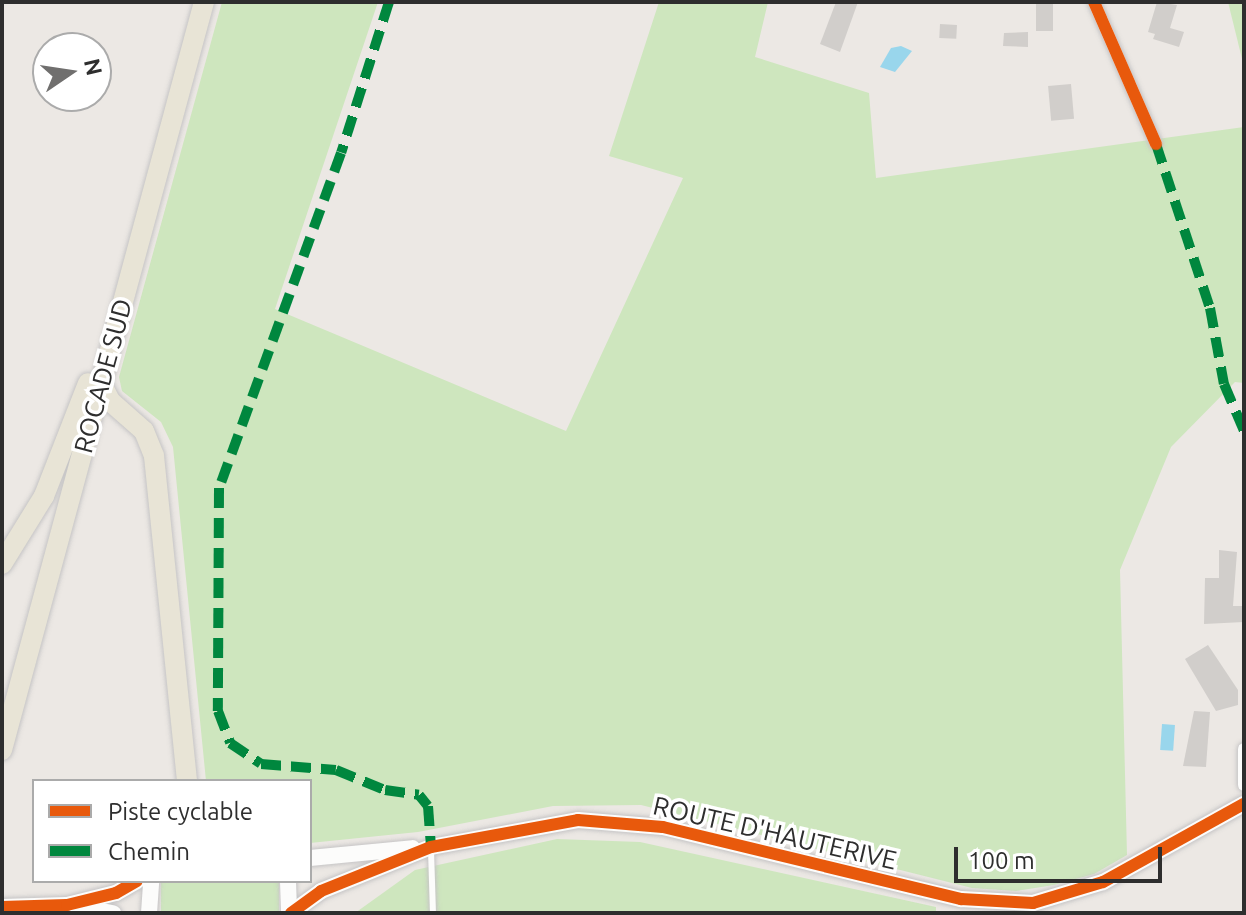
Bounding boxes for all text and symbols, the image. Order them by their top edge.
north arrow [32,32,112,112]
text: N [80,56,108,78]
street label: ROCADE SUD [67,295,139,457]
legend [32,779,312,883]
street label: ROUTE D'HAUTERIVE [650,790,900,876]
text: Piste cyclable [108,798,253,825]
scale bar [958,831,1166,881]
text: Chemin [108,838,190,865]
text: 100 m [968,847,1035,874]

